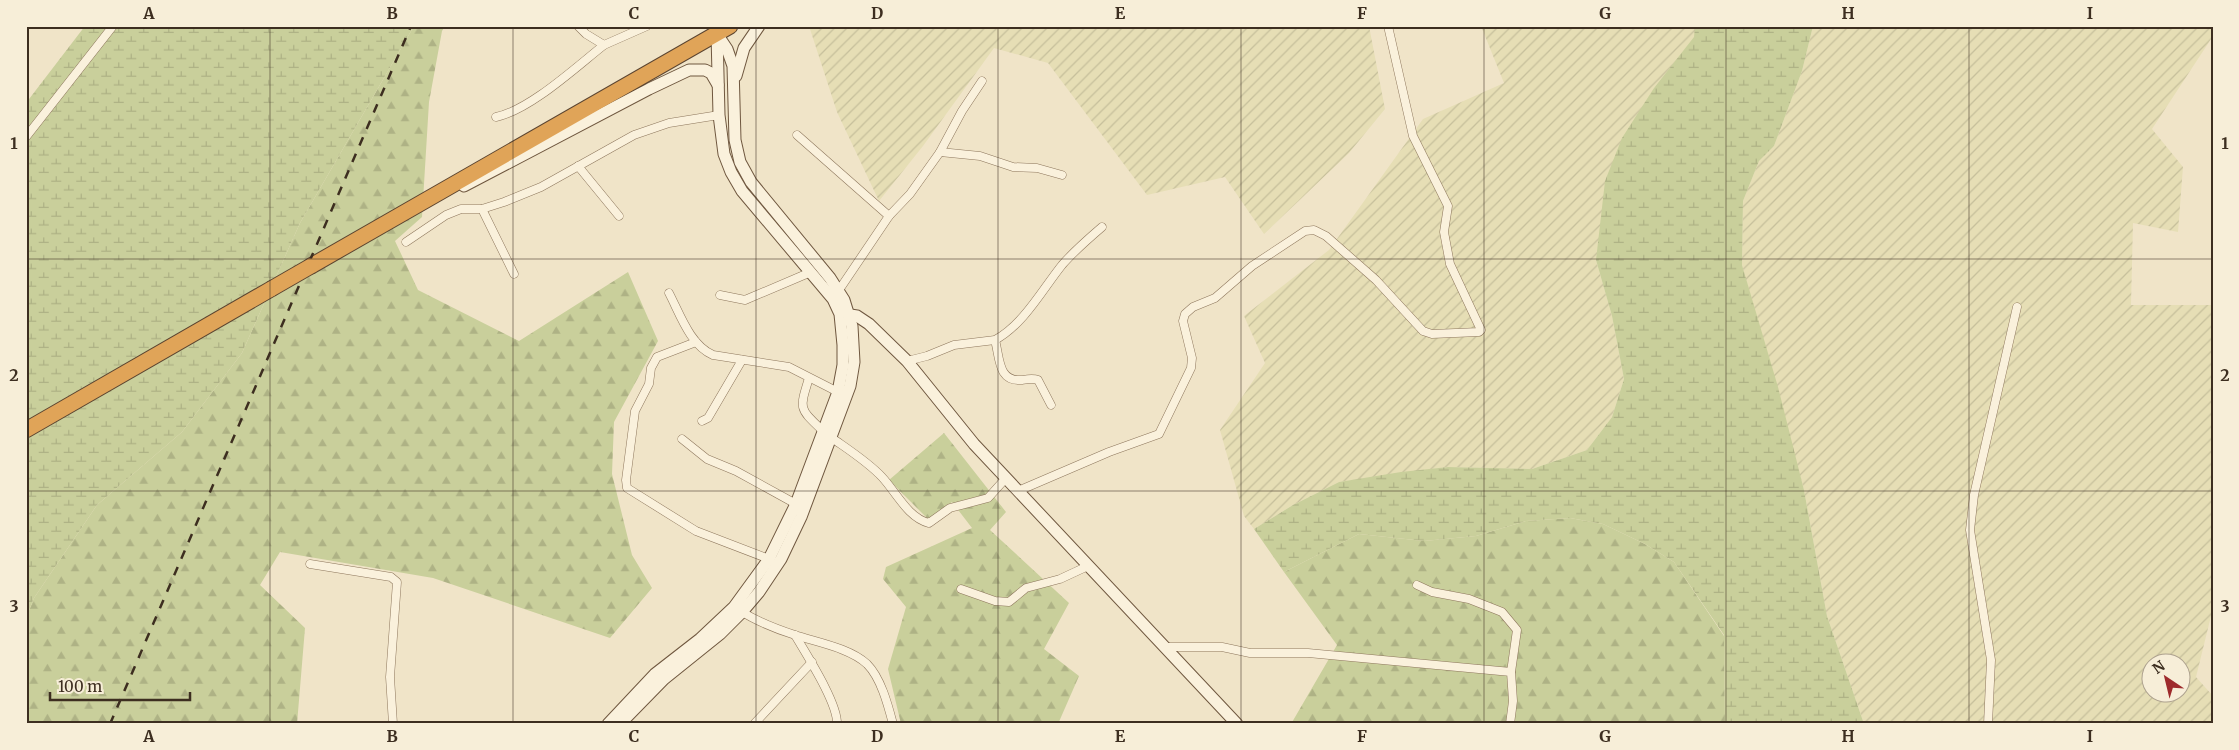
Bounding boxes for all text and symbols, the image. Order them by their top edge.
text: A [142,3,155,23]
text: B [386,3,398,23]
text: C [629,3,639,23]
text: D [871,3,883,23]
text: E [1115,3,1126,23]
text: F [1357,3,1367,23]
text: G [1599,3,1611,23]
text: H [1841,3,1855,23]
text: I [2087,3,2093,23]
text: 1 [10,133,18,153]
text: 1 [2221,133,2229,153]
text: 2 [9,365,19,385]
text: 2 [2220,365,2230,385]
text: 3 [9,596,19,616]
text: 3 [2220,596,2230,616]
north arrow [2142,652,2192,702]
text: N [2149,657,2168,678]
scale bar [50,670,190,702]
text: 100 m [58,677,102,696]
text: A [142,726,155,746]
text: B [386,726,398,746]
text: C [629,726,639,746]
text: D [871,726,883,746]
text: E [1115,726,1126,746]
text: F [1357,726,1367,746]
text: G [1599,726,1611,746]
text: H [1841,726,1855,746]
text: I [2087,726,2093,746]

